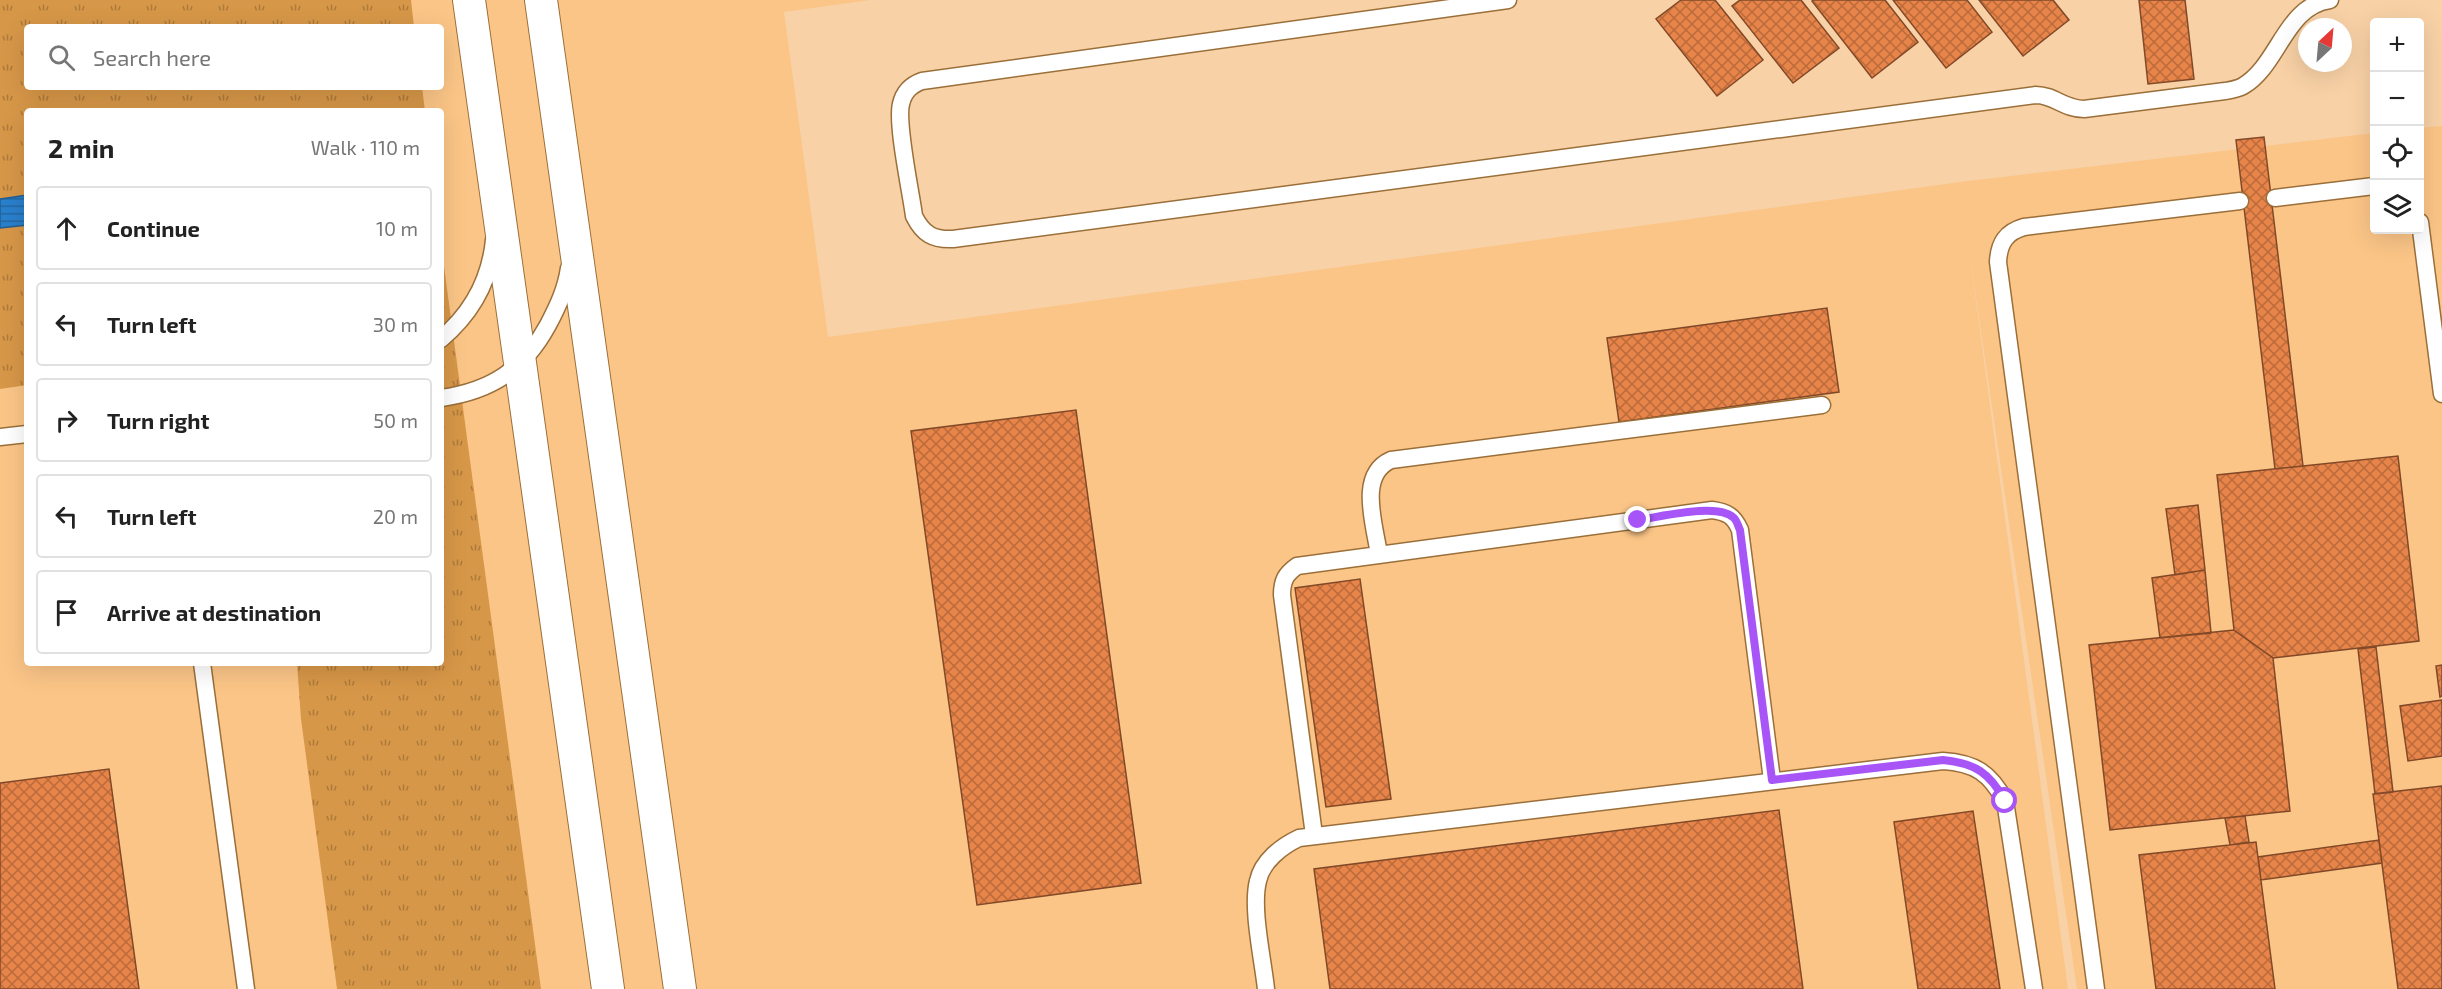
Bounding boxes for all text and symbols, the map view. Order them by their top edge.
north arrow [2298,18,2352,72]
map controls [2370,18,2424,234]
button: + [2370,18,2424,72]
search box [24,24,444,90]
icon: search [45,41,78,74]
text: Search here [93,44,211,70]
button: − [2370,72,2424,126]
button: locate [2370,126,2424,180]
text: 2 min [48,132,114,163]
text: Walk · 110 m [311,135,420,159]
button: layers [2370,180,2424,234]
icon: ahead [50,212,83,245]
text: Continue [107,215,200,241]
text: 10 m [376,216,418,240]
icon: left [50,308,83,341]
text: Turn left [107,311,196,337]
text: 30 m [373,312,418,336]
icon: right [50,404,83,437]
text: Turn right [107,407,209,433]
text: 50 m [373,408,418,432]
icon: left [50,500,83,533]
text: Turn left [107,503,196,529]
text: 20 m [373,504,418,528]
route end [1624,506,1650,532]
icon: arrive [50,596,83,629]
text: Arrive at destination [107,599,321,625]
route start [1991,787,2017,813]

